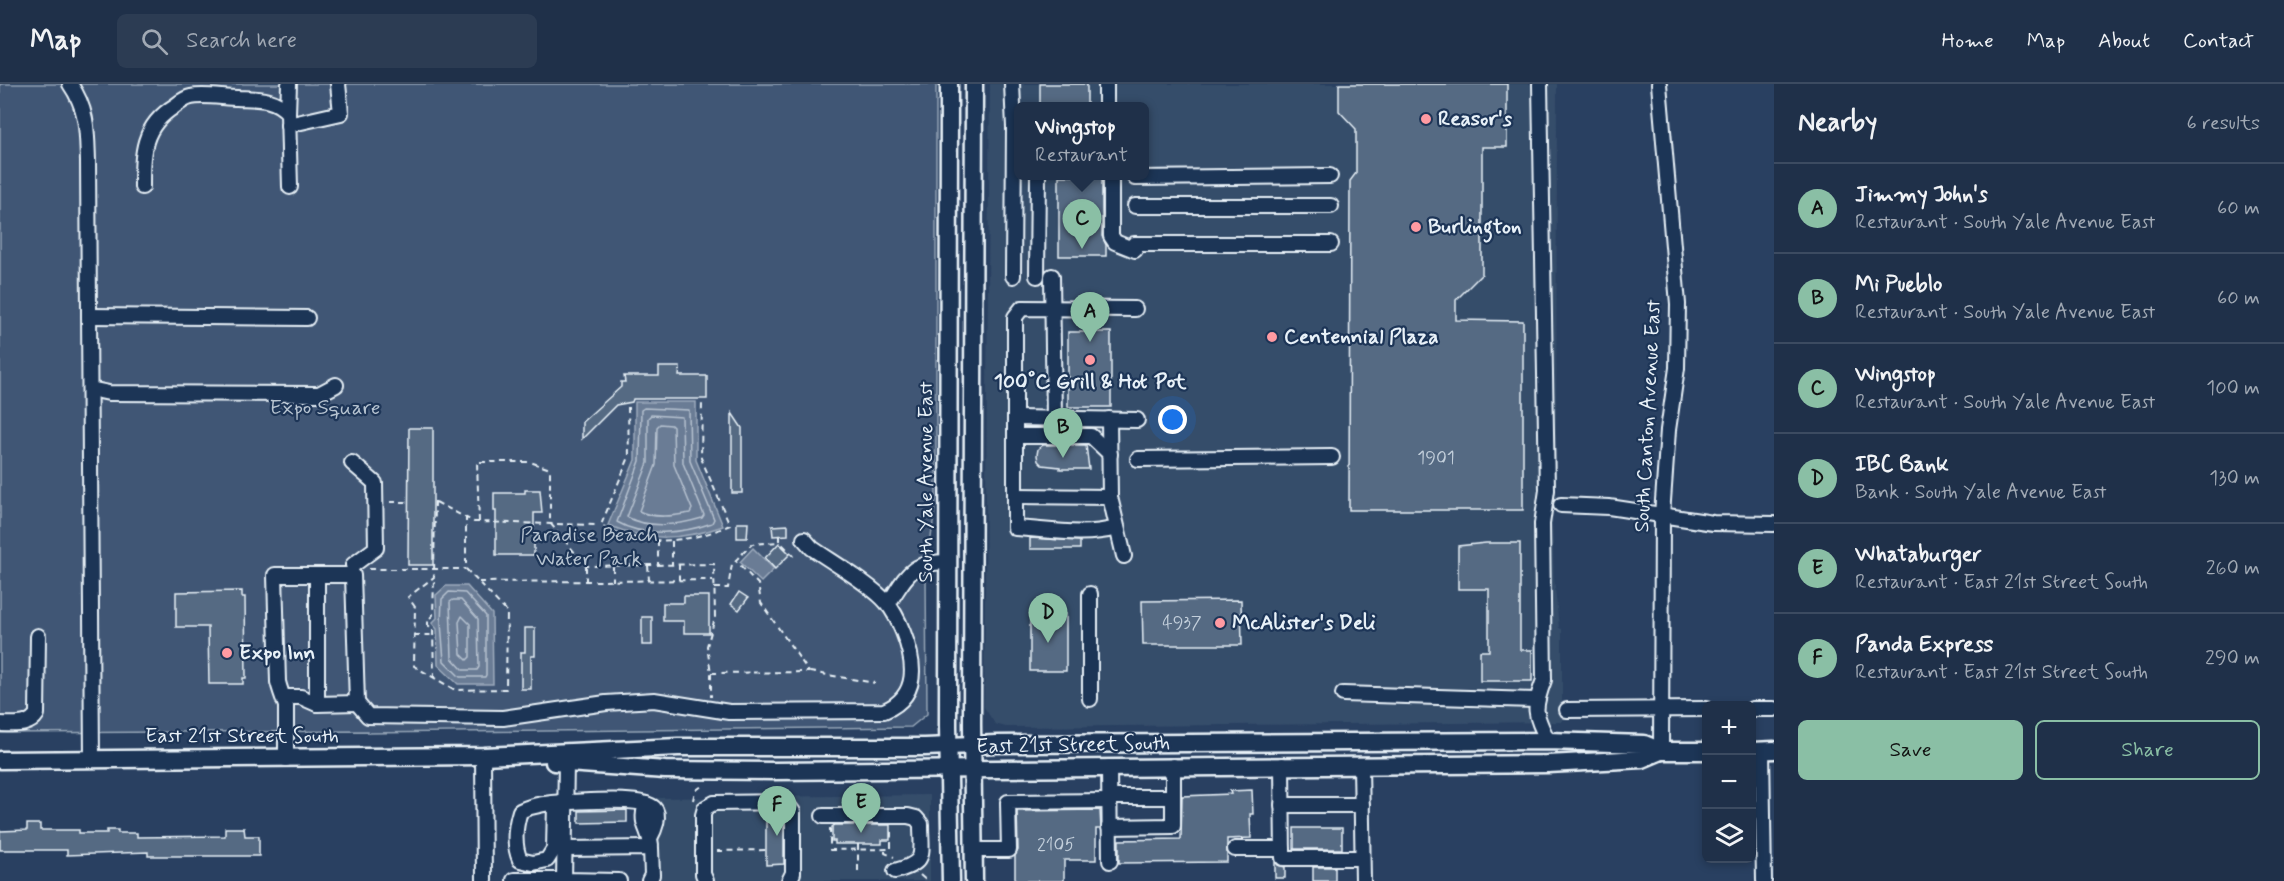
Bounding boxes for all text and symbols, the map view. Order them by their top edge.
search box [117,14,537,68]
text: Map [30,23,81,60]
icon: search [138,25,171,58]
text: Search here [186,27,297,55]
text: Home [1942,27,1994,55]
text: Map [2027,27,2065,55]
text: About [2098,27,2150,55]
text: Contact [2183,27,2254,55]
popup [1014,102,1149,180]
place label: Reasor's [1438,105,1513,133]
text: Nearby [1798,106,1877,140]
text: 6 results [2187,110,2260,137]
marker: Reasor's [1419,112,1433,126]
text: Wingstop [1035,114,1116,142]
text: Restaurant [1035,142,1128,169]
text: Jimmy John's [1855,181,1988,209]
text: A [1811,195,1824,222]
text: 60 m [2217,195,2260,222]
pin: C [1062,200,1102,249]
text: Restaurant · South Yale Avenue East [1855,209,2155,236]
place label: Burlington [1428,213,1522,243]
marker: Burlington [1409,220,1423,234]
text: Mi Pueblo [1855,271,1943,299]
text: B [1811,285,1824,312]
text: 60 m [2217,285,2260,312]
pin: A [1070,292,1110,342]
street label: South Canton Avenue East [1628,298,1668,533]
text: Restaurant · South Yale Avenue East [1855,299,2155,326]
place label: Centennial Plaza [1284,323,1438,351]
marker: Centennial Plaza [1265,330,1279,344]
marker: 100°C Grill & Hot Pot [1083,353,1097,367]
text: Wingstop [1855,361,1936,389]
place label: 100°C Grill & Hot Pot [994,368,1187,396]
text: C [1810,375,1825,402]
text: 100 m [2206,375,2260,402]
street label: South Yale Avenue East [912,381,940,583]
text: Restaurant · South Yale Avenue East [1855,389,2155,416]
park label: Expo Square [269,394,381,422]
your location [1158,405,1187,434]
pin: B [1044,408,1082,458]
house number: 1901 [1417,446,1455,470]
text: IBC Bank [1855,451,1949,479]
text: D [1811,465,1824,492]
text: 130 m [2209,465,2260,492]
text: Bank · South Yale Avenue East [1855,479,2106,506]
park label: Paradise Beach Water Park [520,521,658,573]
text: Whataburger [1855,541,1982,569]
text: E [1812,555,1823,582]
text: 260 m [2206,555,2260,582]
text: Restaurant · East 21st Street South [1855,569,2148,596]
pin: D [1028,594,1068,643]
place label: McAlister's Deli [1232,609,1375,637]
house number: 4937 [1162,611,1202,635]
marker: McAlister's Deli [1213,616,1227,630]
text: Panda Express [1855,631,1993,659]
place label: Expo Inn [239,639,315,667]
text: F [1812,645,1823,672]
text: 290 m [2205,645,2260,672]
marker: Expo Inn [220,646,234,660]
text: Restaurant · East 21st Street South [1855,659,2148,686]
map controls [1702,701,1756,863]
button: + [1702,701,1756,755]
button: Save [1798,720,2023,780]
button: Share [2035,720,2260,780]
street label: East 21st Street South [145,722,339,750]
street label: East 21st Street South [976,729,1170,761]
button: − [1702,755,1756,809]
pin: E [842,784,880,833]
pin: F [758,786,796,836]
button: layers [1702,809,1756,863]
house number: 2105 [1037,833,1075,857]

